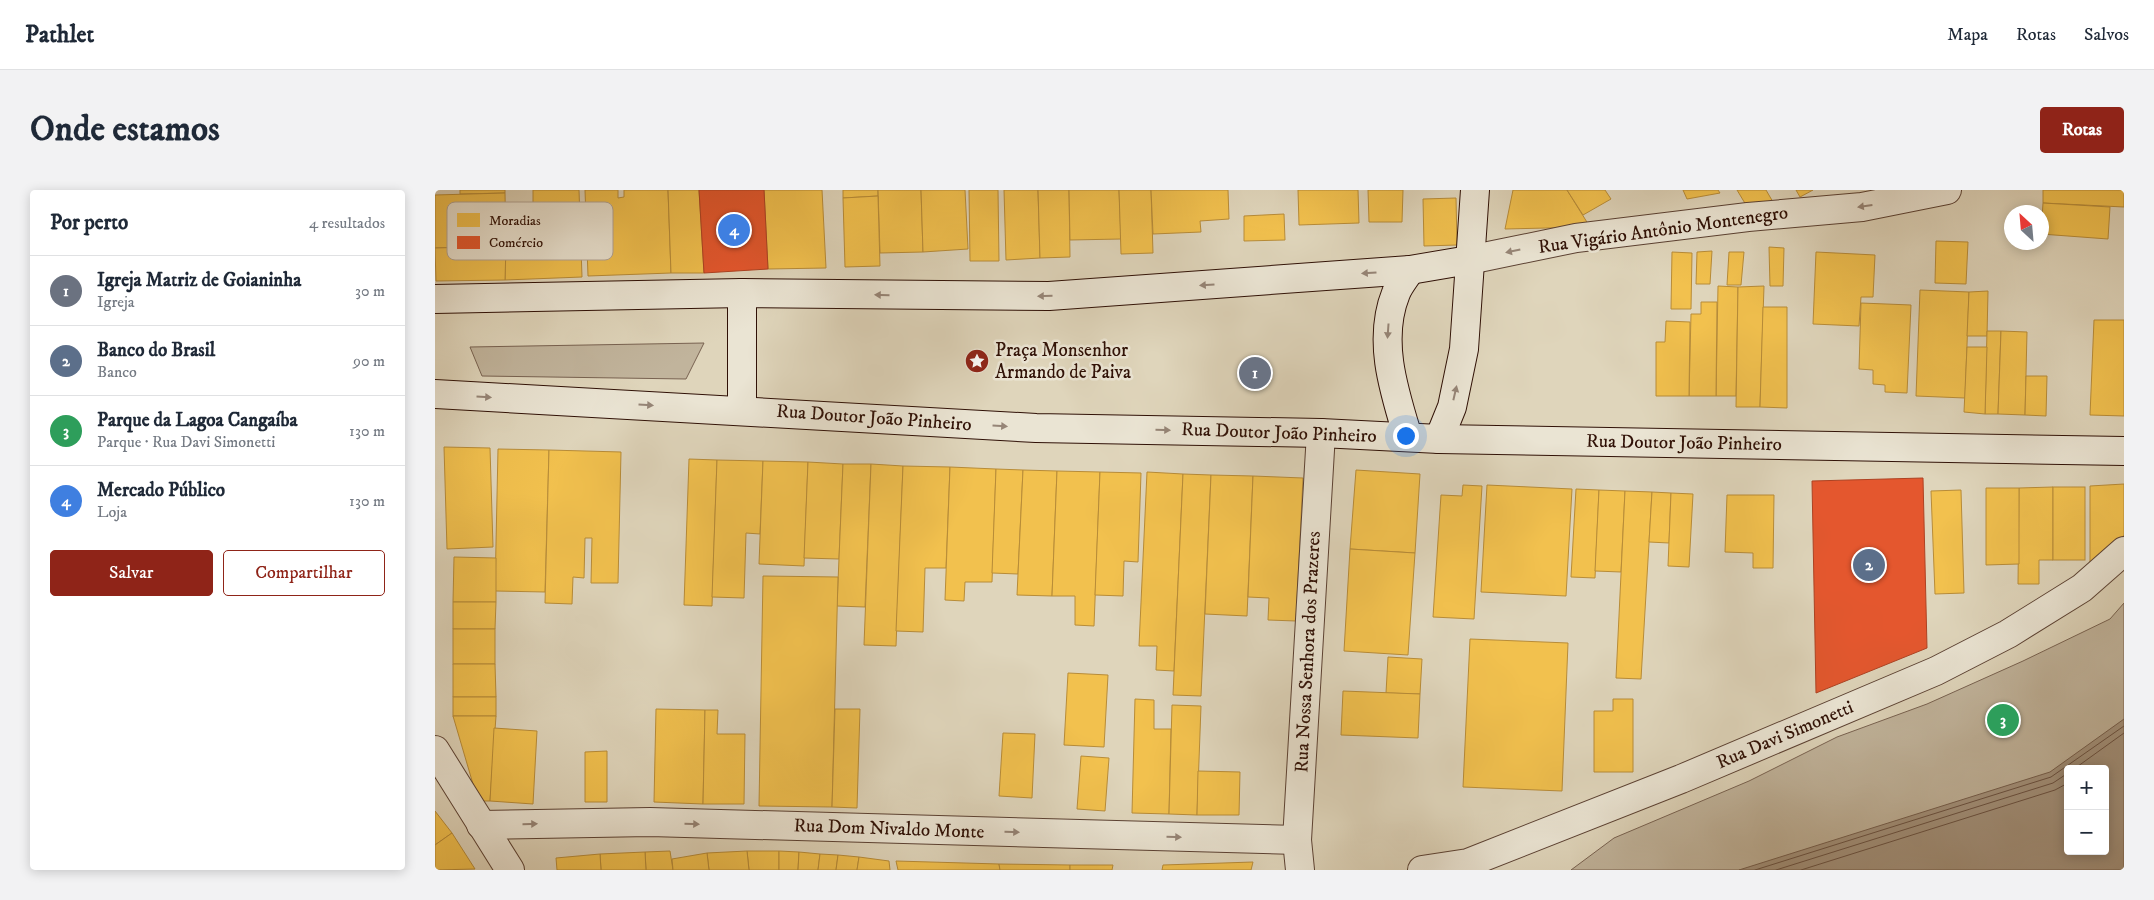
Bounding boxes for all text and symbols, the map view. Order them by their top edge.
text: Pathlet [25,20,94,50]
text: Mapa [1947,24,1988,46]
text: Rotas [2016,24,2056,46]
text: Salvos [2084,24,2129,46]
button: Rotas [2040,107,2124,153]
text: Onde estamos [30,108,220,152]
street label: Rua Vigário Antônio Montenegro [1537,201,1789,259]
legend [447,202,613,260]
one-way arrow [1857,203,1873,211]
north arrow [2004,205,2049,250]
text: Por perto [50,210,128,236]
pin: 4 [718,211,750,249]
text: Moradias [489,212,541,230]
text: 4 resultados [309,213,385,233]
text: Comércio [489,234,543,252]
one-way arrow [1505,247,1521,255]
text: Igreja Matriz de Goianinha [97,269,301,292]
one-way arrow [1361,269,1377,277]
text: 1 [63,281,69,301]
text: 30 m [355,281,385,301]
one-way arrow [1198,281,1214,289]
one-way arrow [874,291,890,299]
text: Igreja [97,292,135,312]
one-way arrow [1036,292,1052,300]
one-way arrow [1384,323,1392,339]
text: Banco do Brasil [97,339,215,362]
place label: Praça Monsenhor Armando de Paiva [995,339,1131,384]
place icon: Praça Monsenhor Armando de Paiva [964,348,990,374]
text: 2 [62,351,70,371]
text: 90 m [353,351,385,371]
pin: 1 [1239,354,1271,392]
text: Banco [97,362,137,382]
one-way arrow [1451,386,1459,401]
one-way arrow [476,393,492,401]
street label: Rua Doutor João Pinheiro [776,400,972,436]
one-way arrow [638,401,654,409]
text: Parque da Lagoa Cangaíba [97,409,297,432]
street label: Rua Doutor João Pinheiro [1181,418,1377,448]
text: 3 [63,421,69,441]
text: 130 m [349,421,385,441]
one-way arrow [993,422,1009,430]
your location [1393,423,1419,449]
one-way arrow [1155,426,1171,434]
street label: Rua Doutor João Pinheiro [1586,430,1782,456]
text: Parque · Rua Davi Simonetti [97,432,275,452]
text: Mercado Público [97,479,225,502]
text: 4 [61,491,71,511]
text: 130 m [349,491,385,511]
text: Loja [97,502,127,522]
street label: Rua Nossa Senhora dos Prazeres [1290,531,1326,773]
pin: 2 [1853,546,1885,584]
button: Salvar [50,550,213,596]
button: Compartilhar [223,550,385,596]
street label: Rua Davi Simonetti [1713,696,1857,774]
pin: 3 [1987,701,2019,739]
map controls [2064,765,2109,855]
button: + [2064,765,2109,810]
button: − [2064,810,2109,855]
street label: Rua Dom Nivaldo Monte [793,814,985,844]
one-way arrow [522,820,538,828]
one-way arrow [684,820,700,828]
one-way arrow [1004,829,1020,837]
one-way arrow [1167,833,1183,841]

